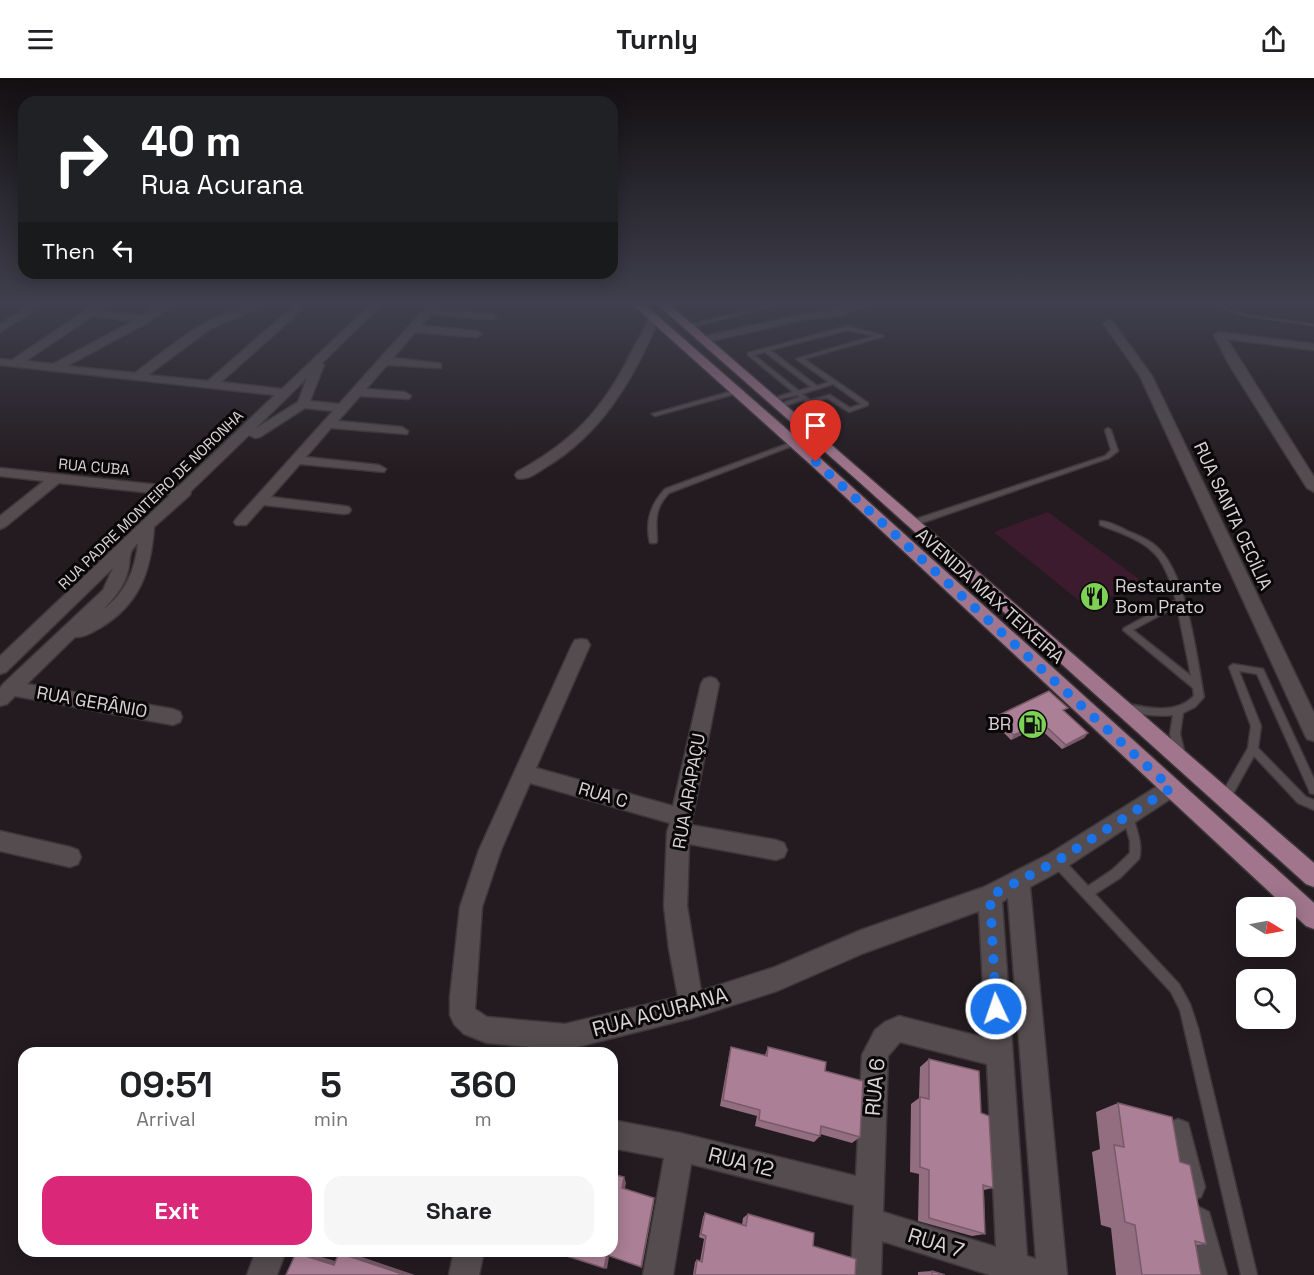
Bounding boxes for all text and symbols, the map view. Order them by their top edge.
text: Turnly [616,22,698,57]
icon: menu [24,23,57,56]
icon: share [1257,23,1290,56]
text: 40 m [141,115,241,168]
icon: right [42,120,120,198]
text: Rua Acurana [141,167,304,202]
icon: left [107,234,140,267]
text: Then [42,237,95,265]
pin [790,400,841,462]
street label: RUA PADRE MONTEIRO DE NORONHA [54,406,248,593]
icon: arrive [799,409,832,442]
street label: RUA SANTA CECÍLIA [1189,438,1278,594]
street label: RUA CUBA [58,454,131,479]
street label: AVENIDA MAX TEIXEIRA [911,523,1069,668]
place label: Restaurante Bom Prato [1115,574,1222,618]
restaurant icon: Restaurante Bom Prato [1078,580,1110,612]
street label: RUA GERÂNIO [35,680,149,723]
fuel station icon: BR [1016,708,1048,740]
place label: BR [988,712,1011,735]
street label: RUA ARAPAÇU [667,731,710,851]
street label: RUA C [576,777,631,813]
north arrow [1236,897,1296,957]
map controls [1236,897,1296,1029]
button: search [1236,969,1296,1029]
position arrow [964,977,1028,1041]
street label: RUA ACURANA [589,980,731,1043]
street label: RUA 6 [859,1057,890,1117]
text: 09:51 [119,1062,213,1108]
text: 5 [320,1062,342,1108]
text: 360 [449,1062,517,1108]
text: Arrival [136,1106,196,1132]
text: min [314,1106,348,1132]
text: m [475,1106,492,1132]
street label: RUA 12 [705,1140,777,1183]
button: Exit [42,1176,312,1245]
button: Share [324,1176,594,1245]
street label: RUA 7 [905,1221,968,1264]

